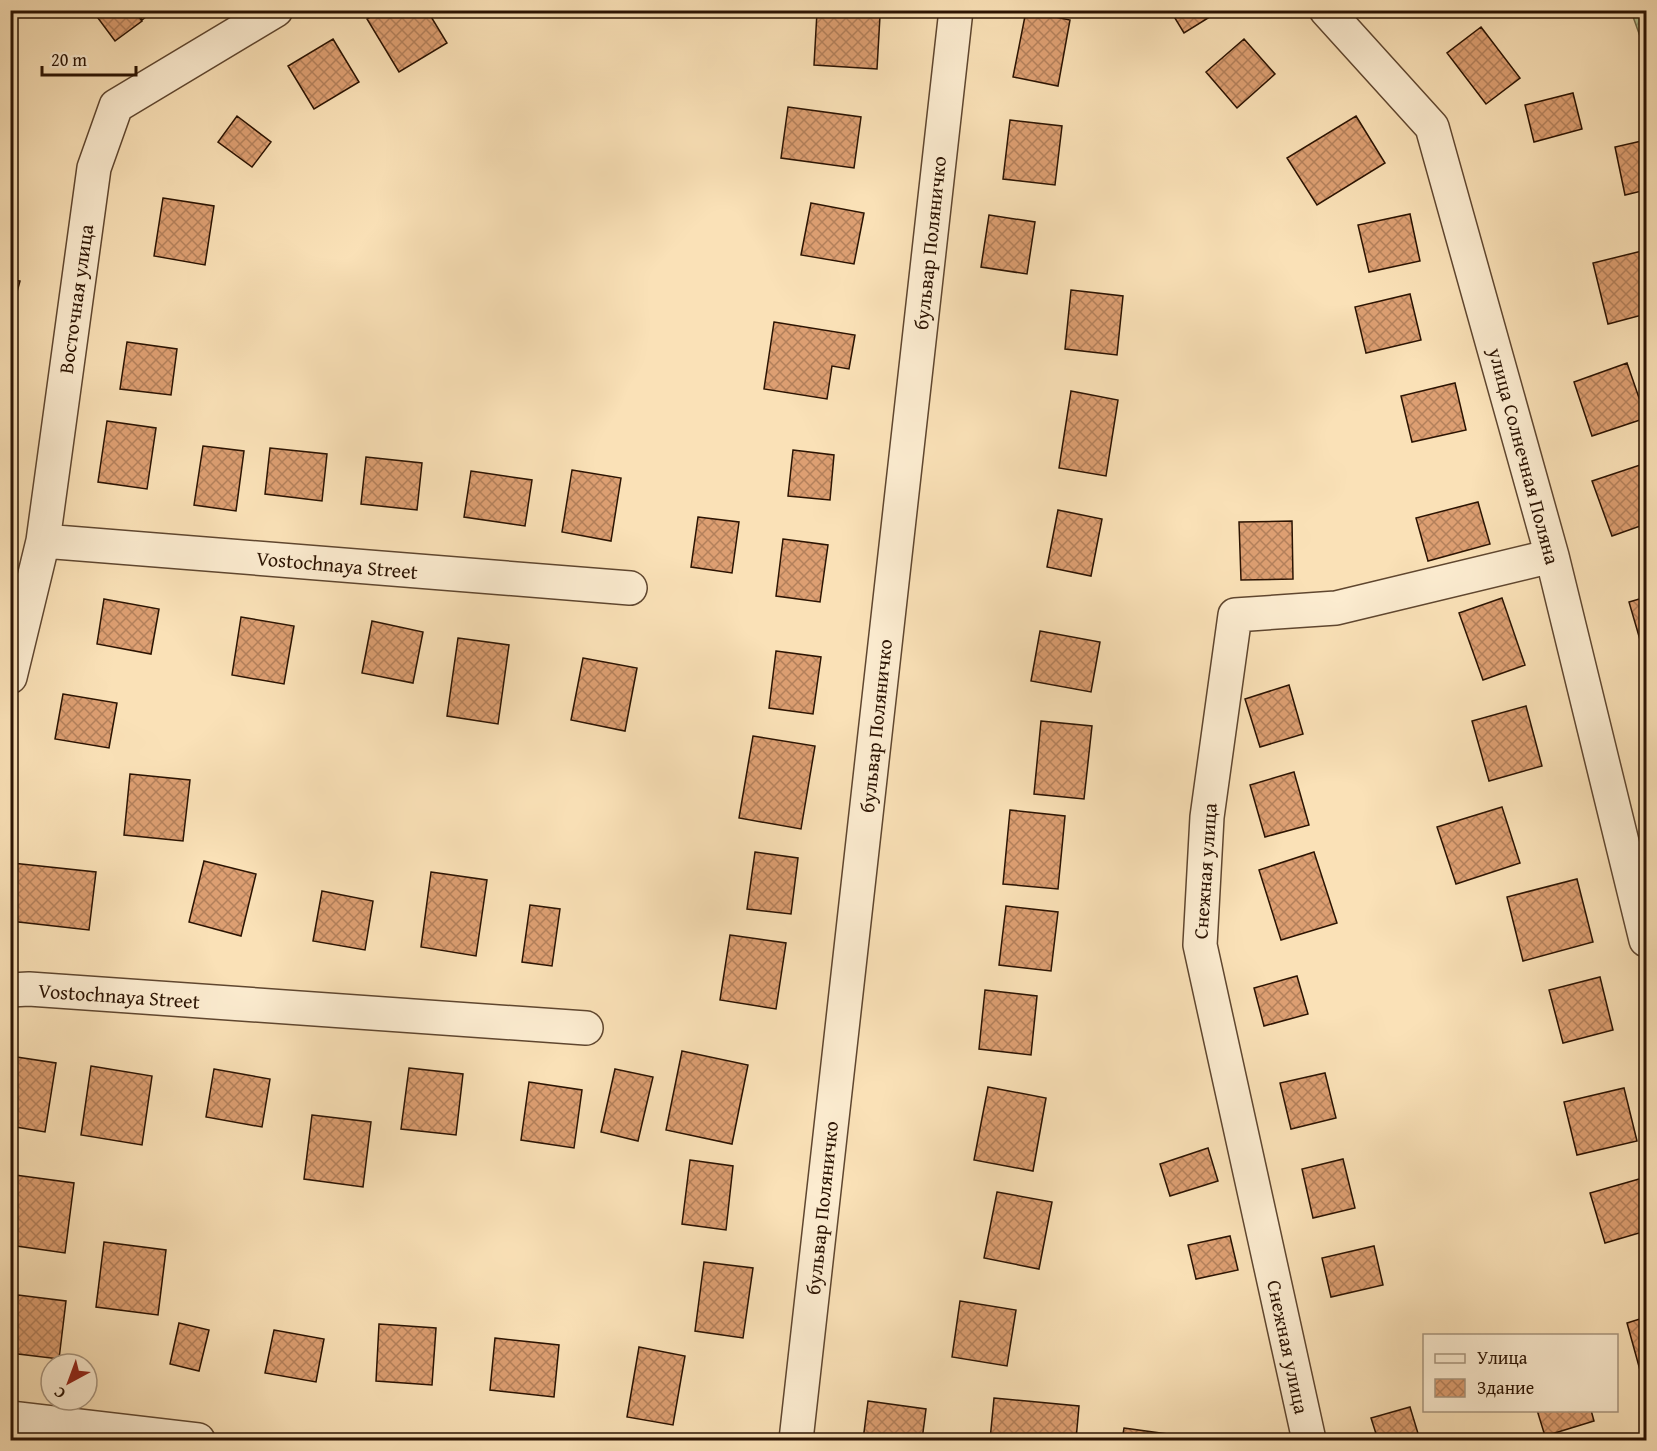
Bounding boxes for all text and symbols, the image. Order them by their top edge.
scale bar [42,39,136,77]
text: 20 m [51,46,87,73]
street label: бульвар Поляничко [906,155,953,331]
street label: Восточная улица [51,222,100,376]
street label: улица Солнечная Поляна [1481,343,1567,568]
street label: Vostochnaya Street [255,543,419,586]
street label: бульвар Поляничко [852,638,899,814]
street label: Снежная улица [1185,802,1224,940]
street label: Vostochnaya Street [37,975,201,1016]
street label: бульвар Поляничко [798,1120,845,1296]
street label: Снежная улица [1260,1277,1317,1417]
legend [1423,1334,1618,1412]
text: Улица [1477,1344,1528,1371]
north arrow [39,1352,99,1412]
text: Здание [1477,1374,1534,1401]
text: С [48,1381,70,1405]

